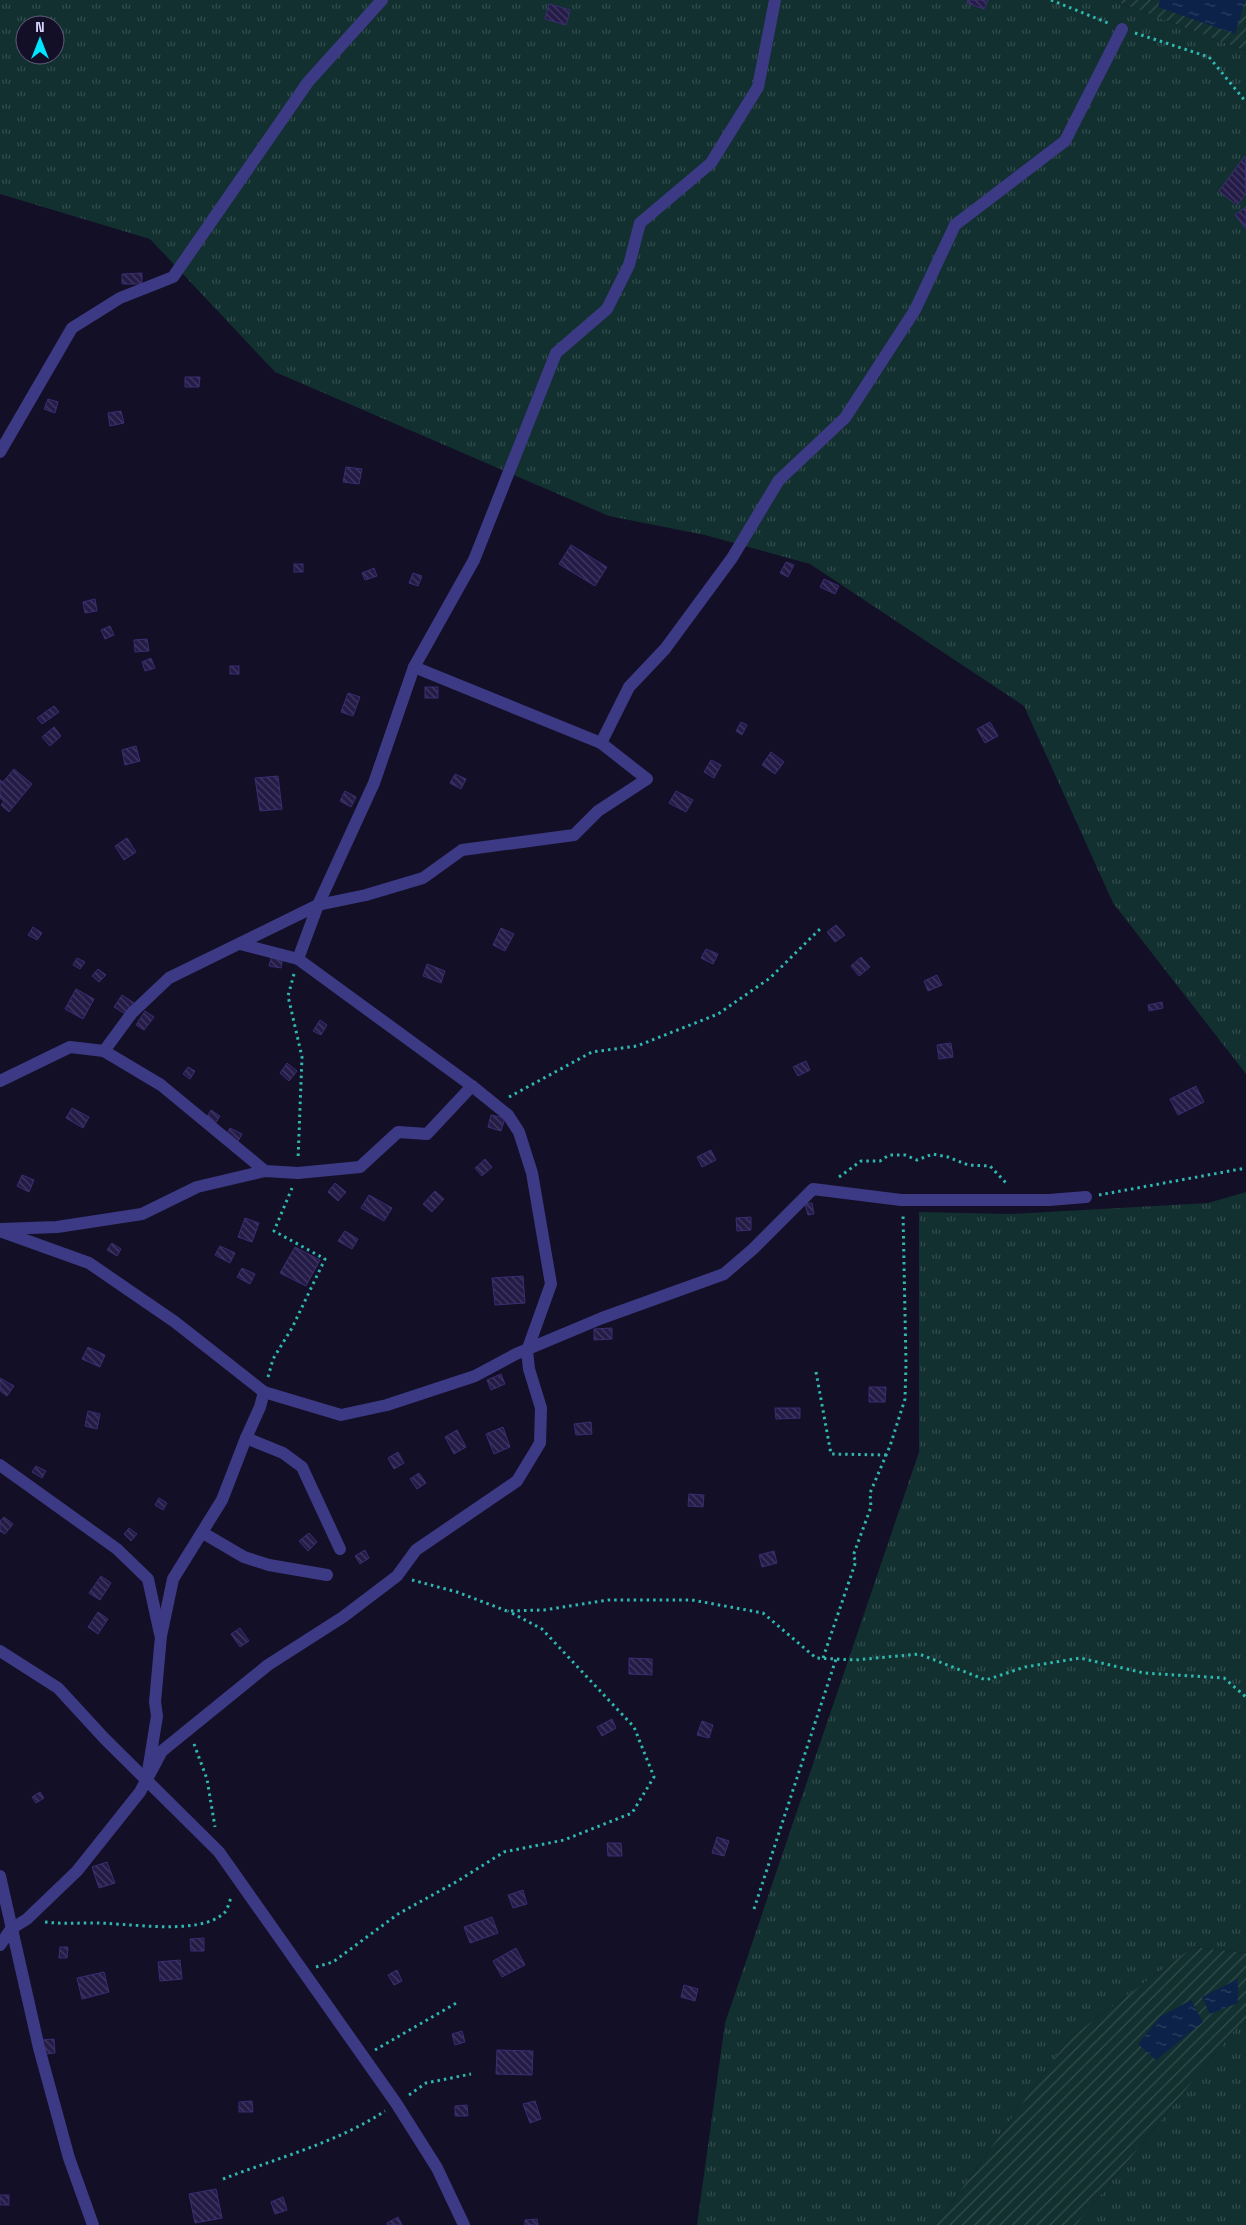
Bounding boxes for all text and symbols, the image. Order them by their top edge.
north arrow [15,15,65,65]
text: N [35,18,45,36]

